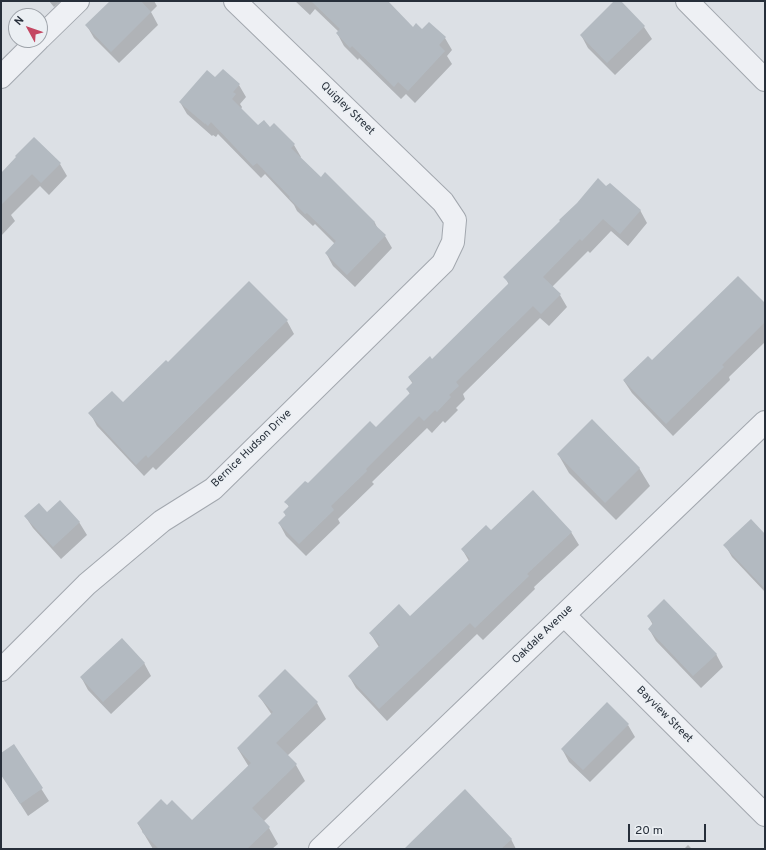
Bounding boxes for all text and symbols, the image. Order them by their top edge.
north arrow [8,8,48,48]
text: N [12,13,27,28]
street label: Quigley Street [317,80,377,138]
street label: Bernice Hudson Drive [209,407,295,491]
street label: Oakdale Avenue [510,603,576,667]
street label: Bayview Street [633,684,695,746]
scale bar [630,816,708,842]
text: 20 m [635,823,663,839]

